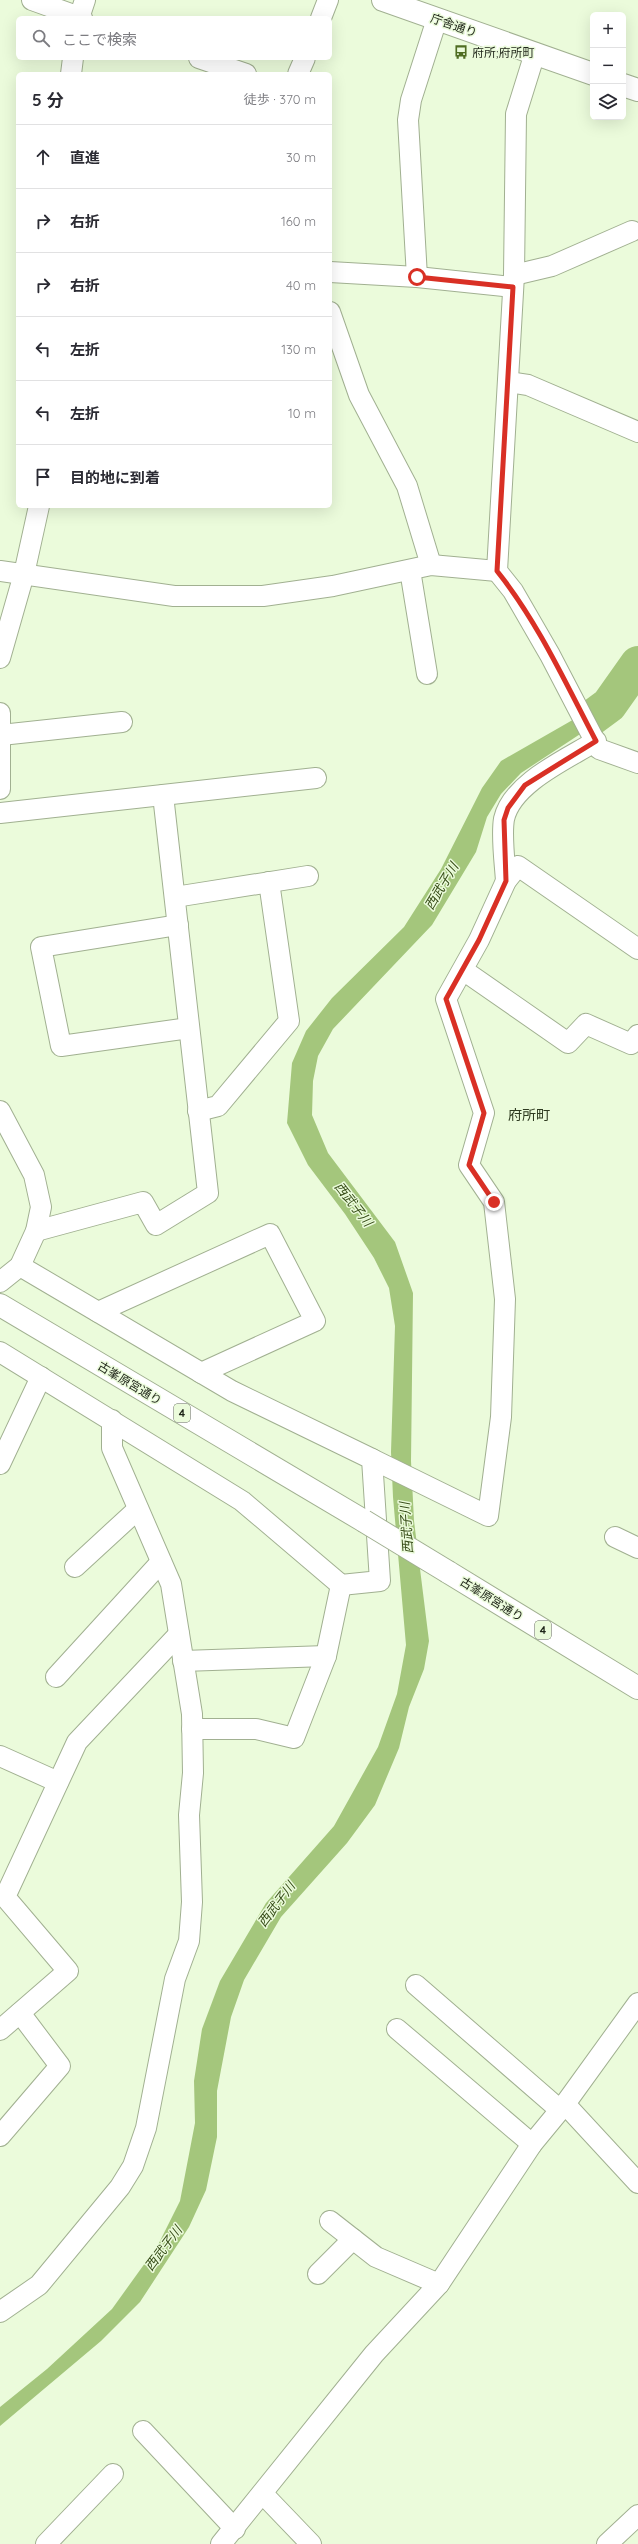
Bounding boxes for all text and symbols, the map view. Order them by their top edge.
street label: 庁舎通り [429,10,479,40]
map controls [590,12,626,120]
button: + [590,12,626,48]
search box [16,16,332,60]
icon: search [30,27,52,49]
text: ここで検索 [62,30,137,49]
bus stop icon: 府所;府所町 [453,44,469,60]
place label: 府所;府所町 [472,45,534,60]
button: − [590,48,626,84]
button: layers [590,84,626,120]
text: 5 分 [32,89,64,110]
text: 徒歩 · 370 m [244,91,316,107]
icon: ahead [32,146,54,168]
text: 直進 [70,148,100,167]
text: 30 m [286,149,316,165]
icon: right [32,210,54,232]
text: 右折 [70,212,100,231]
text: 160 m [281,213,316,229]
route start [408,268,426,286]
icon: right [32,274,54,296]
text: 右折 [70,276,100,295]
text: 40 m [286,277,316,293]
icon: left [32,338,54,360]
text: 左折 [70,340,100,359]
text: 130 m [281,341,316,357]
icon: left [32,402,54,424]
text: 左折 [70,404,100,423]
text: 10 m [288,405,316,421]
icon: arrive [32,466,54,488]
text: 目的地に到着 [70,468,160,487]
water label: 西武子川 [421,858,462,912]
district label: 府所町 [508,1106,550,1124]
water label: 西武子川 [332,1179,378,1231]
route end [485,1193,503,1211]
street label: 古峯原宮通り [95,1358,165,1408]
road number: 4 [174,1404,190,1422]
water label: 西武子川 [396,1500,416,1555]
street label: 古峯原宮通り [457,1574,527,1624]
road number: 4 [535,1621,551,1639]
water label: 西武子川 [254,1877,299,1930]
water label: 西武子川 [141,2221,186,2274]

